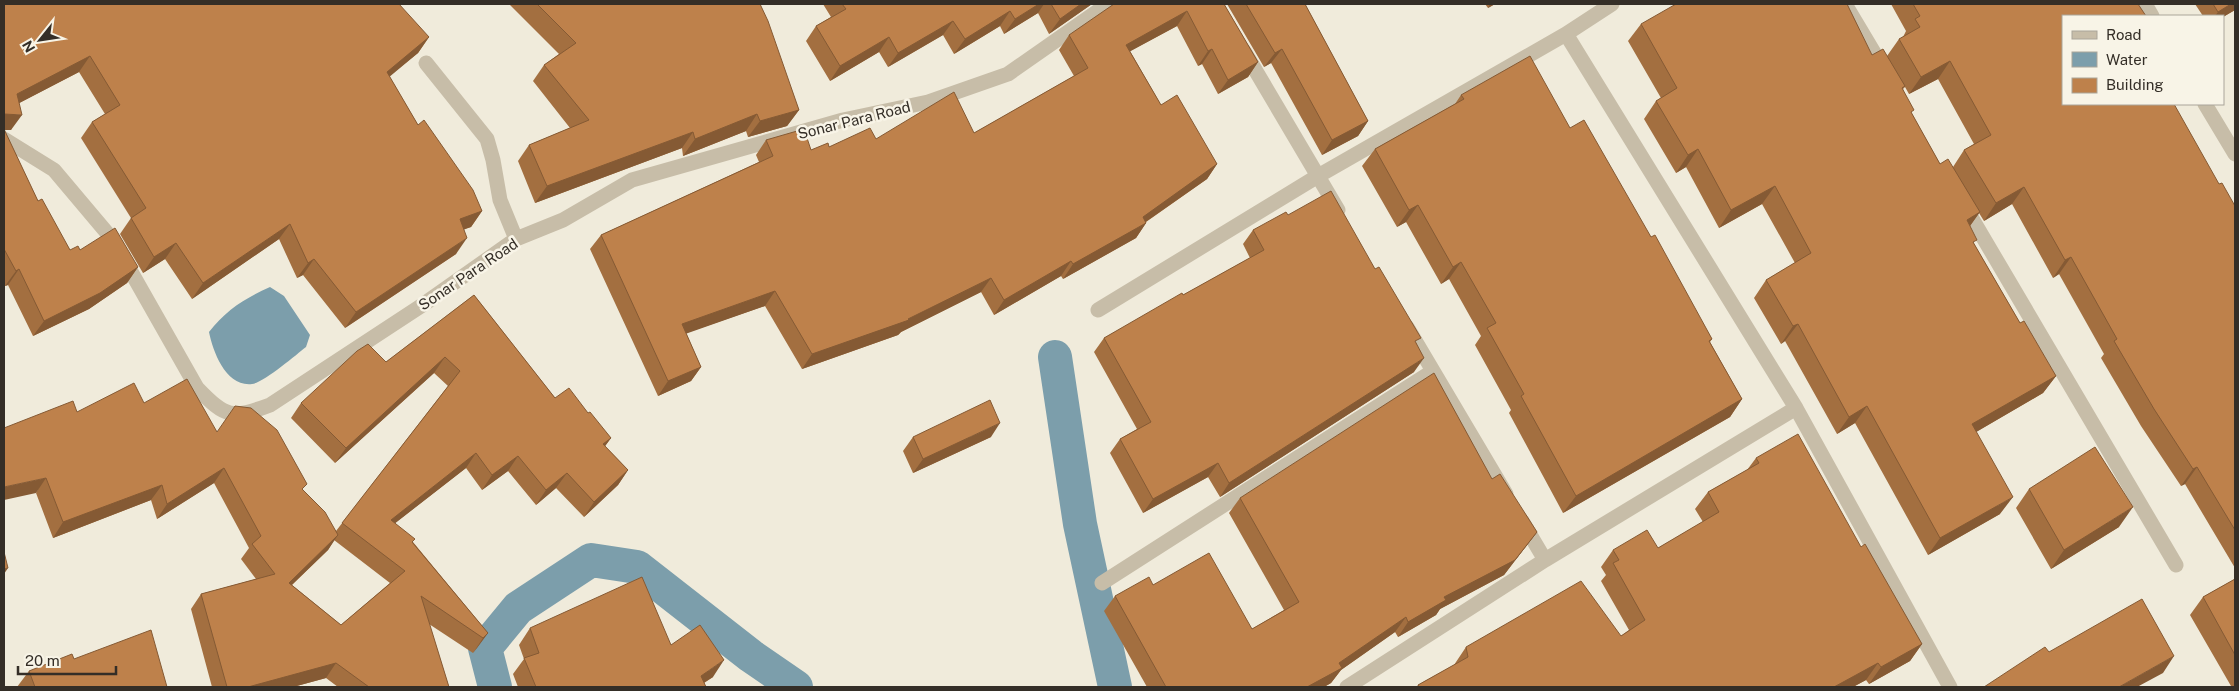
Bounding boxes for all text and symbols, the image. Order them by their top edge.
north arrow [15,15,65,65]
legend [2062,15,2224,105]
text: Road [2106,26,2142,43]
text: N [19,38,38,55]
text: Water [2106,51,2148,68]
text: Building [2106,76,2164,93]
street label: Sonar Para Road [796,98,912,142]
street label: Sonar Para Road [415,235,521,313]
scale bar [18,644,115,676]
text: 20 m [25,652,60,669]

